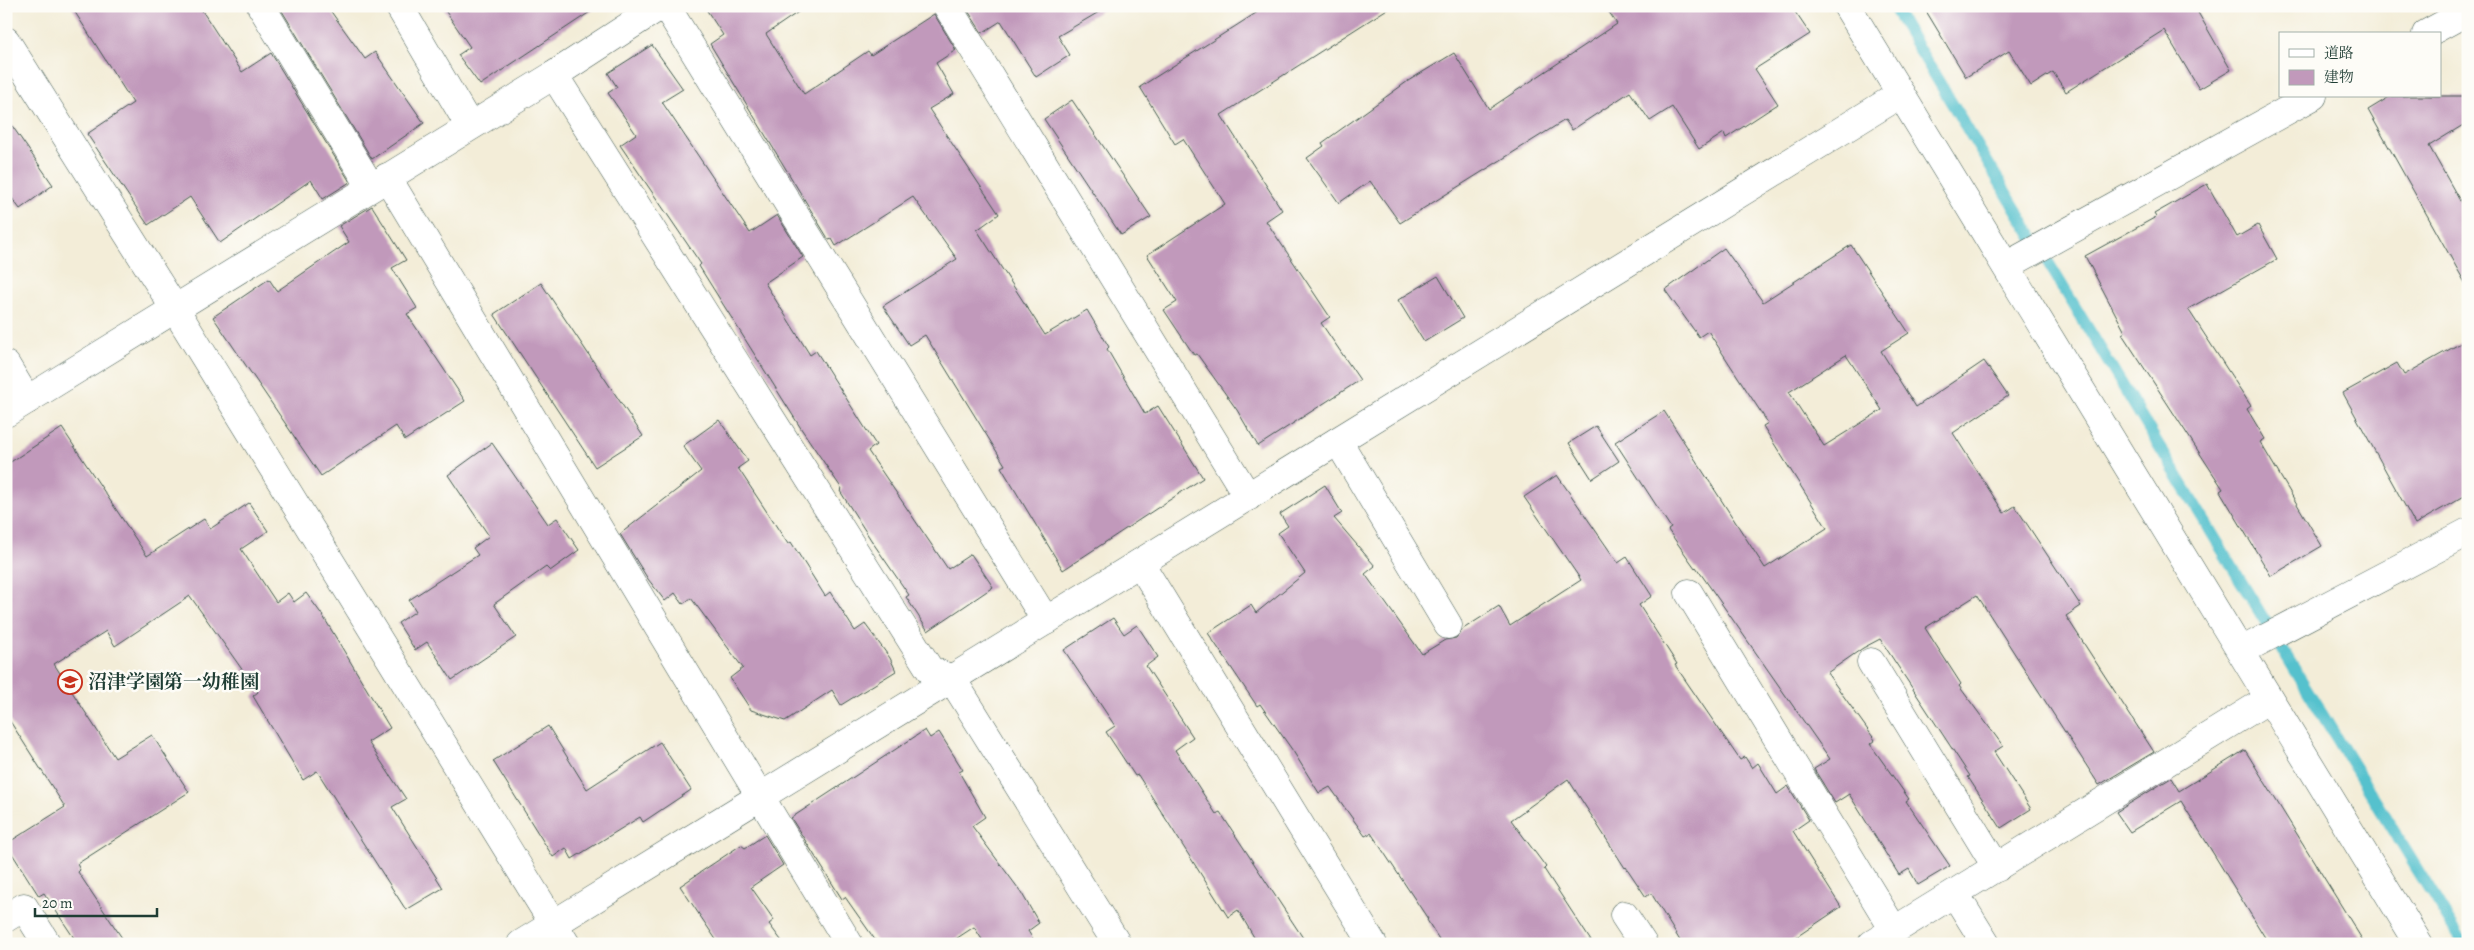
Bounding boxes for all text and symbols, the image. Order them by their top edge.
legend [2279,32,2442,98]
text: 道路 [2324,43,2354,63]
text: 建物 [2324,67,2354,87]
school or university icon: 沼津学園第一幼稚園 [57,669,83,695]
place label: 沼津学園第一幼稚園 [88,669,259,695]
scale bar [35,885,158,917]
text: 20 m [42,893,73,913]

